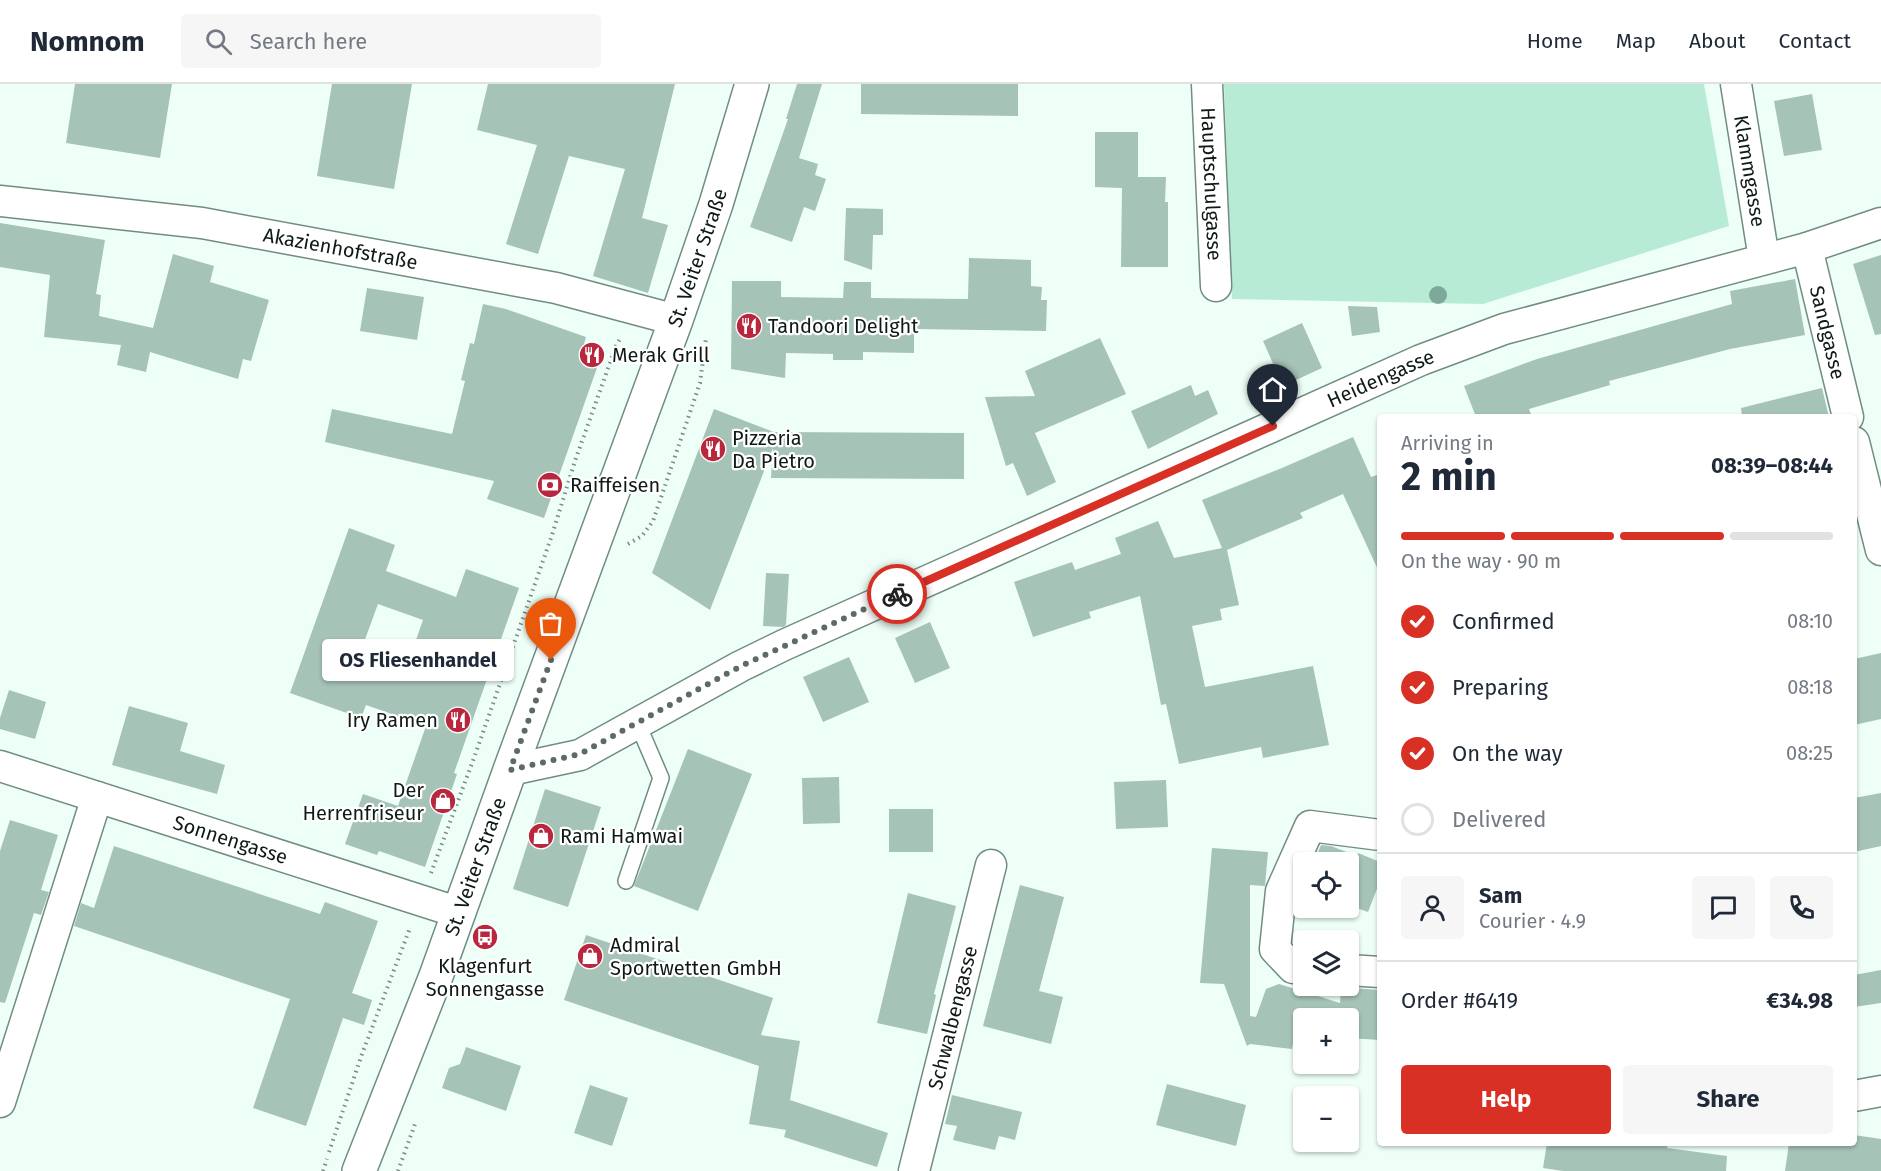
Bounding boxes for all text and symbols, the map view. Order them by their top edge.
search box [181,14,601,68]
text: Nomnom [30,25,145,58]
icon: search [202,25,235,58]
text: Search here [250,28,367,55]
text: Home [1527,28,1583,54]
text: Map [1616,28,1656,54]
text: About [1689,28,1746,54]
text: Contact [1779,28,1851,54]
street label: Hauptschulgasse [1196,107,1227,261]
street label: Klammgasse [1729,113,1771,228]
street label: St. Veiter Straße [662,185,732,331]
street label: Akazienhofstraße [261,222,420,274]
street label: Sandgasse [1805,283,1850,382]
restaurant icon: Tandoori Delight [734,311,764,341]
place label: Tandoori Delight [768,314,919,338]
restaurant icon: Merak Grill [577,340,607,370]
place label: Merak Grill [612,343,710,367]
street label: Heidengasse [1323,344,1438,412]
pin [1247,364,1298,426]
icon: home [1256,373,1289,406]
place label: Pizzeria Da Pietro [732,426,815,473]
text: Arriving in [1401,431,1494,455]
restaurant icon: Pizzeria Da Pietro [698,434,728,464]
text: 08:39–08:44 [1711,452,1833,479]
text: 2 min [1401,454,1497,500]
bank icon: Raiffeisen [535,470,565,500]
place label: Raiffeisen [570,473,660,497]
text: On the way · 90 m [1401,549,1561,573]
courier [867,564,927,624]
icon: bike [881,578,914,611]
pin [525,598,576,660]
icon: check [1401,605,1434,638]
icon: bag [534,607,567,640]
text: Confirmed [1452,608,1555,635]
text: 08:10 [1787,609,1833,633]
callout: OS Fliesenhandel [323,639,515,681]
text: OS Fliesenhandel [339,648,497,672]
icon: check [1401,671,1434,704]
text: Preparing [1452,674,1548,701]
text: 08:18 [1787,675,1833,699]
restaurant icon: Iry Ramen [443,705,473,735]
place label: Iry Ramen [347,708,438,732]
icon: check [1401,737,1434,770]
text: On the way [1452,740,1563,767]
text: 08:25 [1786,741,1833,765]
place label: Der Herrenfriseur [302,778,424,825]
shop icon: Der Herrenfriseur [428,786,458,816]
street label: St. Veiter Straße [439,794,511,939]
text: Delivered [1452,806,1547,833]
street label: Sonnengasse [170,810,291,869]
shop icon: Rami Hamwai [526,821,556,851]
place label: Rami Hamwai [560,824,683,848]
map controls [1293,852,1359,1152]
button: locate [1293,852,1359,918]
button: person [1401,876,1464,939]
button: chat [1692,876,1755,939]
button: phone [1770,876,1833,939]
text: Sam [1479,882,1522,909]
text: Courier · 4.9 [1479,909,1586,933]
bus stop icon: Klagenfurt Sonnengasse [470,922,500,952]
button: layers [1293,930,1359,996]
place label: Admiral Sportwetten GmbH [610,933,782,980]
shop icon: Admiral Sportwetten GmbH [575,941,605,971]
street label: Schwalbengasse [923,943,982,1092]
place label: Klagenfurt Sonnengasse [426,954,544,1001]
text: Order #6419 [1401,987,1518,1014]
text: €34.98 [1766,987,1833,1014]
button: + [1293,1008,1359,1074]
button: Help [1401,1065,1611,1134]
button: Share [1623,1065,1833,1134]
button: − [1293,1086,1359,1152]

